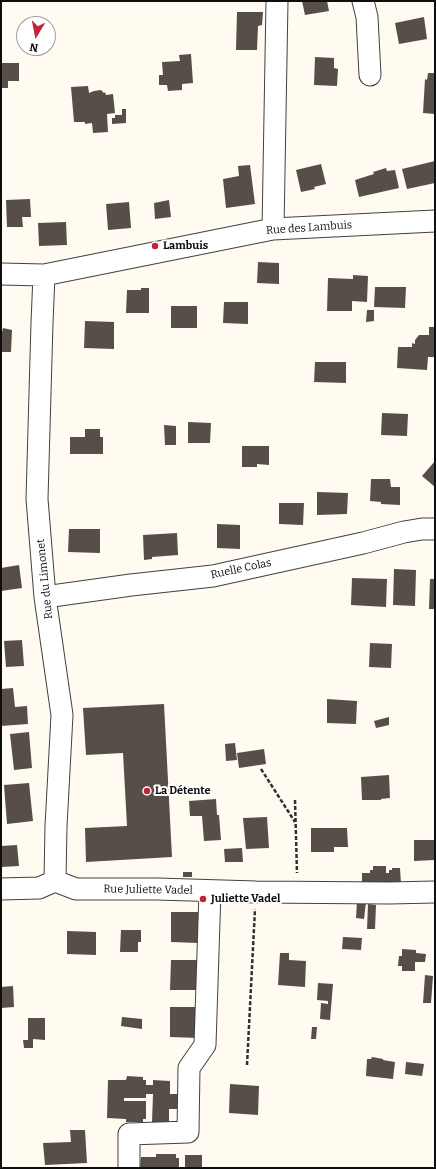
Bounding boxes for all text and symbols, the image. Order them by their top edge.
north arrow [16,16,56,56]
text: N [29,40,39,54]
street label: Rue des Lambuis [266,218,352,238]
place label: Lambuis [163,239,208,253]
marker: Lambuis [150,241,160,251]
street label: Rue du Limonet [34,538,56,620]
street label: Ruelle Colas [209,556,273,582]
place label: La Détente [155,784,211,798]
marker: La Détente [142,786,152,796]
street label: Rue Juliette Vadel [103,883,193,897]
place label: Juliette Vadel [211,892,280,906]
marker: Juliette Vadel [198,894,208,904]

